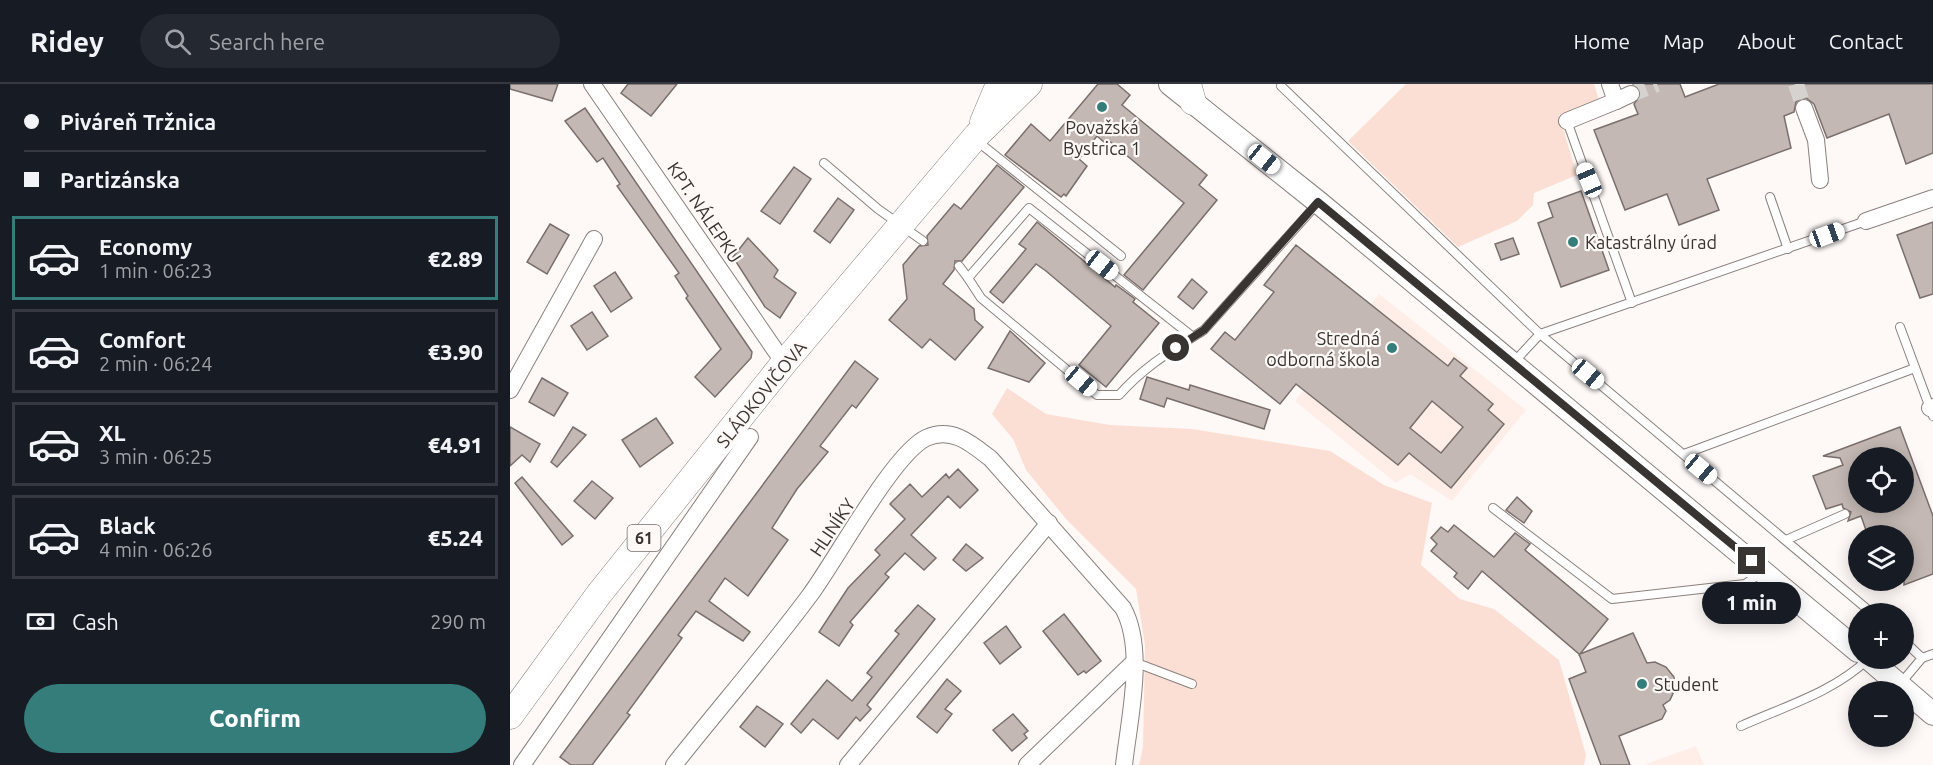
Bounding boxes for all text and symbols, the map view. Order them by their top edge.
search box [140,14,560,68]
icon: search [161,25,194,58]
text: Ridey [30,26,104,57]
text: Search here [209,29,325,54]
text: Home [1573,29,1630,53]
text: Map [1663,29,1704,53]
text: About [1737,29,1796,53]
text: Contact [1829,29,1903,53]
marker: Považská Bystrica 1 [1095,100,1109,114]
text: Piváreň Tržnica [60,109,216,134]
place label: Považská Bystrica 1 [1063,117,1141,158]
car [1244,141,1284,177]
street label: KPT. NÁLEPKU [664,157,747,266]
car [1574,160,1604,200]
text: Partizánska [60,167,180,192]
car [1807,220,1847,250]
icon: car [27,231,81,285]
place label: Katastrálny úrad [1585,232,1717,252]
text: Economy [99,234,192,259]
marker: Katastrálny úrad [1566,235,1580,249]
text: €2.89 [428,246,483,271]
car [1082,247,1122,283]
text: 1 min · 06:23 [99,259,213,282]
icon: car [27,324,81,378]
text: Comfort [99,327,186,352]
place label: Stredná odborná škola [1266,328,1380,369]
route start [1162,334,1189,361]
street label: SLÁDKOVIČOVA [711,336,810,451]
text: €3.90 [428,339,483,364]
marker: Stredná odborná škola [1385,341,1399,355]
text: 2 min · 06:24 [99,352,213,375]
car [1568,356,1608,392]
car [1061,363,1101,399]
icon: car [27,417,81,471]
text: XL [99,420,126,445]
text: €4.91 [428,432,483,457]
text: 3 min · 06:25 [99,445,213,468]
map controls [1848,447,1914,747]
button: locate [1848,447,1914,513]
car [1681,451,1721,487]
street label: HLINÍKY [805,493,859,560]
icon: car [27,510,81,564]
text: Black [99,513,156,538]
text: €5.24 [428,525,483,550]
road number: 61 [628,525,660,551]
button: layers [1848,525,1914,591]
text: 4 min · 06:26 [99,538,213,561]
route end [1738,547,1765,574]
callout: 1 min [1702,582,1802,624]
text: 1 min [1726,591,1777,614]
button: + [1848,603,1914,669]
icon: cash [24,605,57,638]
text: Cash [72,609,119,634]
text: 290 m [430,610,486,633]
place label: Student [1654,674,1719,694]
marker: Student [1635,677,1649,691]
button: − [1848,681,1914,747]
button: Confirm [24,684,486,753]

